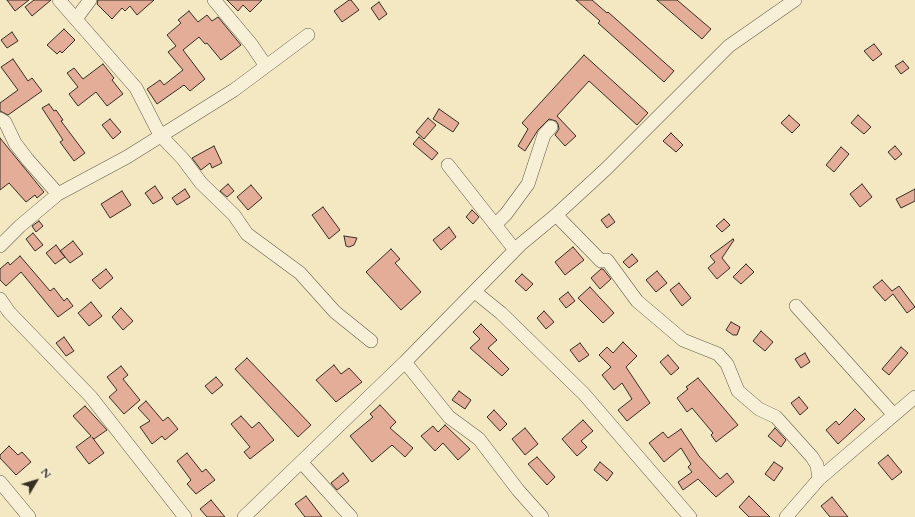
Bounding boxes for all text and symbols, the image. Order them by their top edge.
north arrow [16,461,56,501]
text: N [37,465,55,482]

